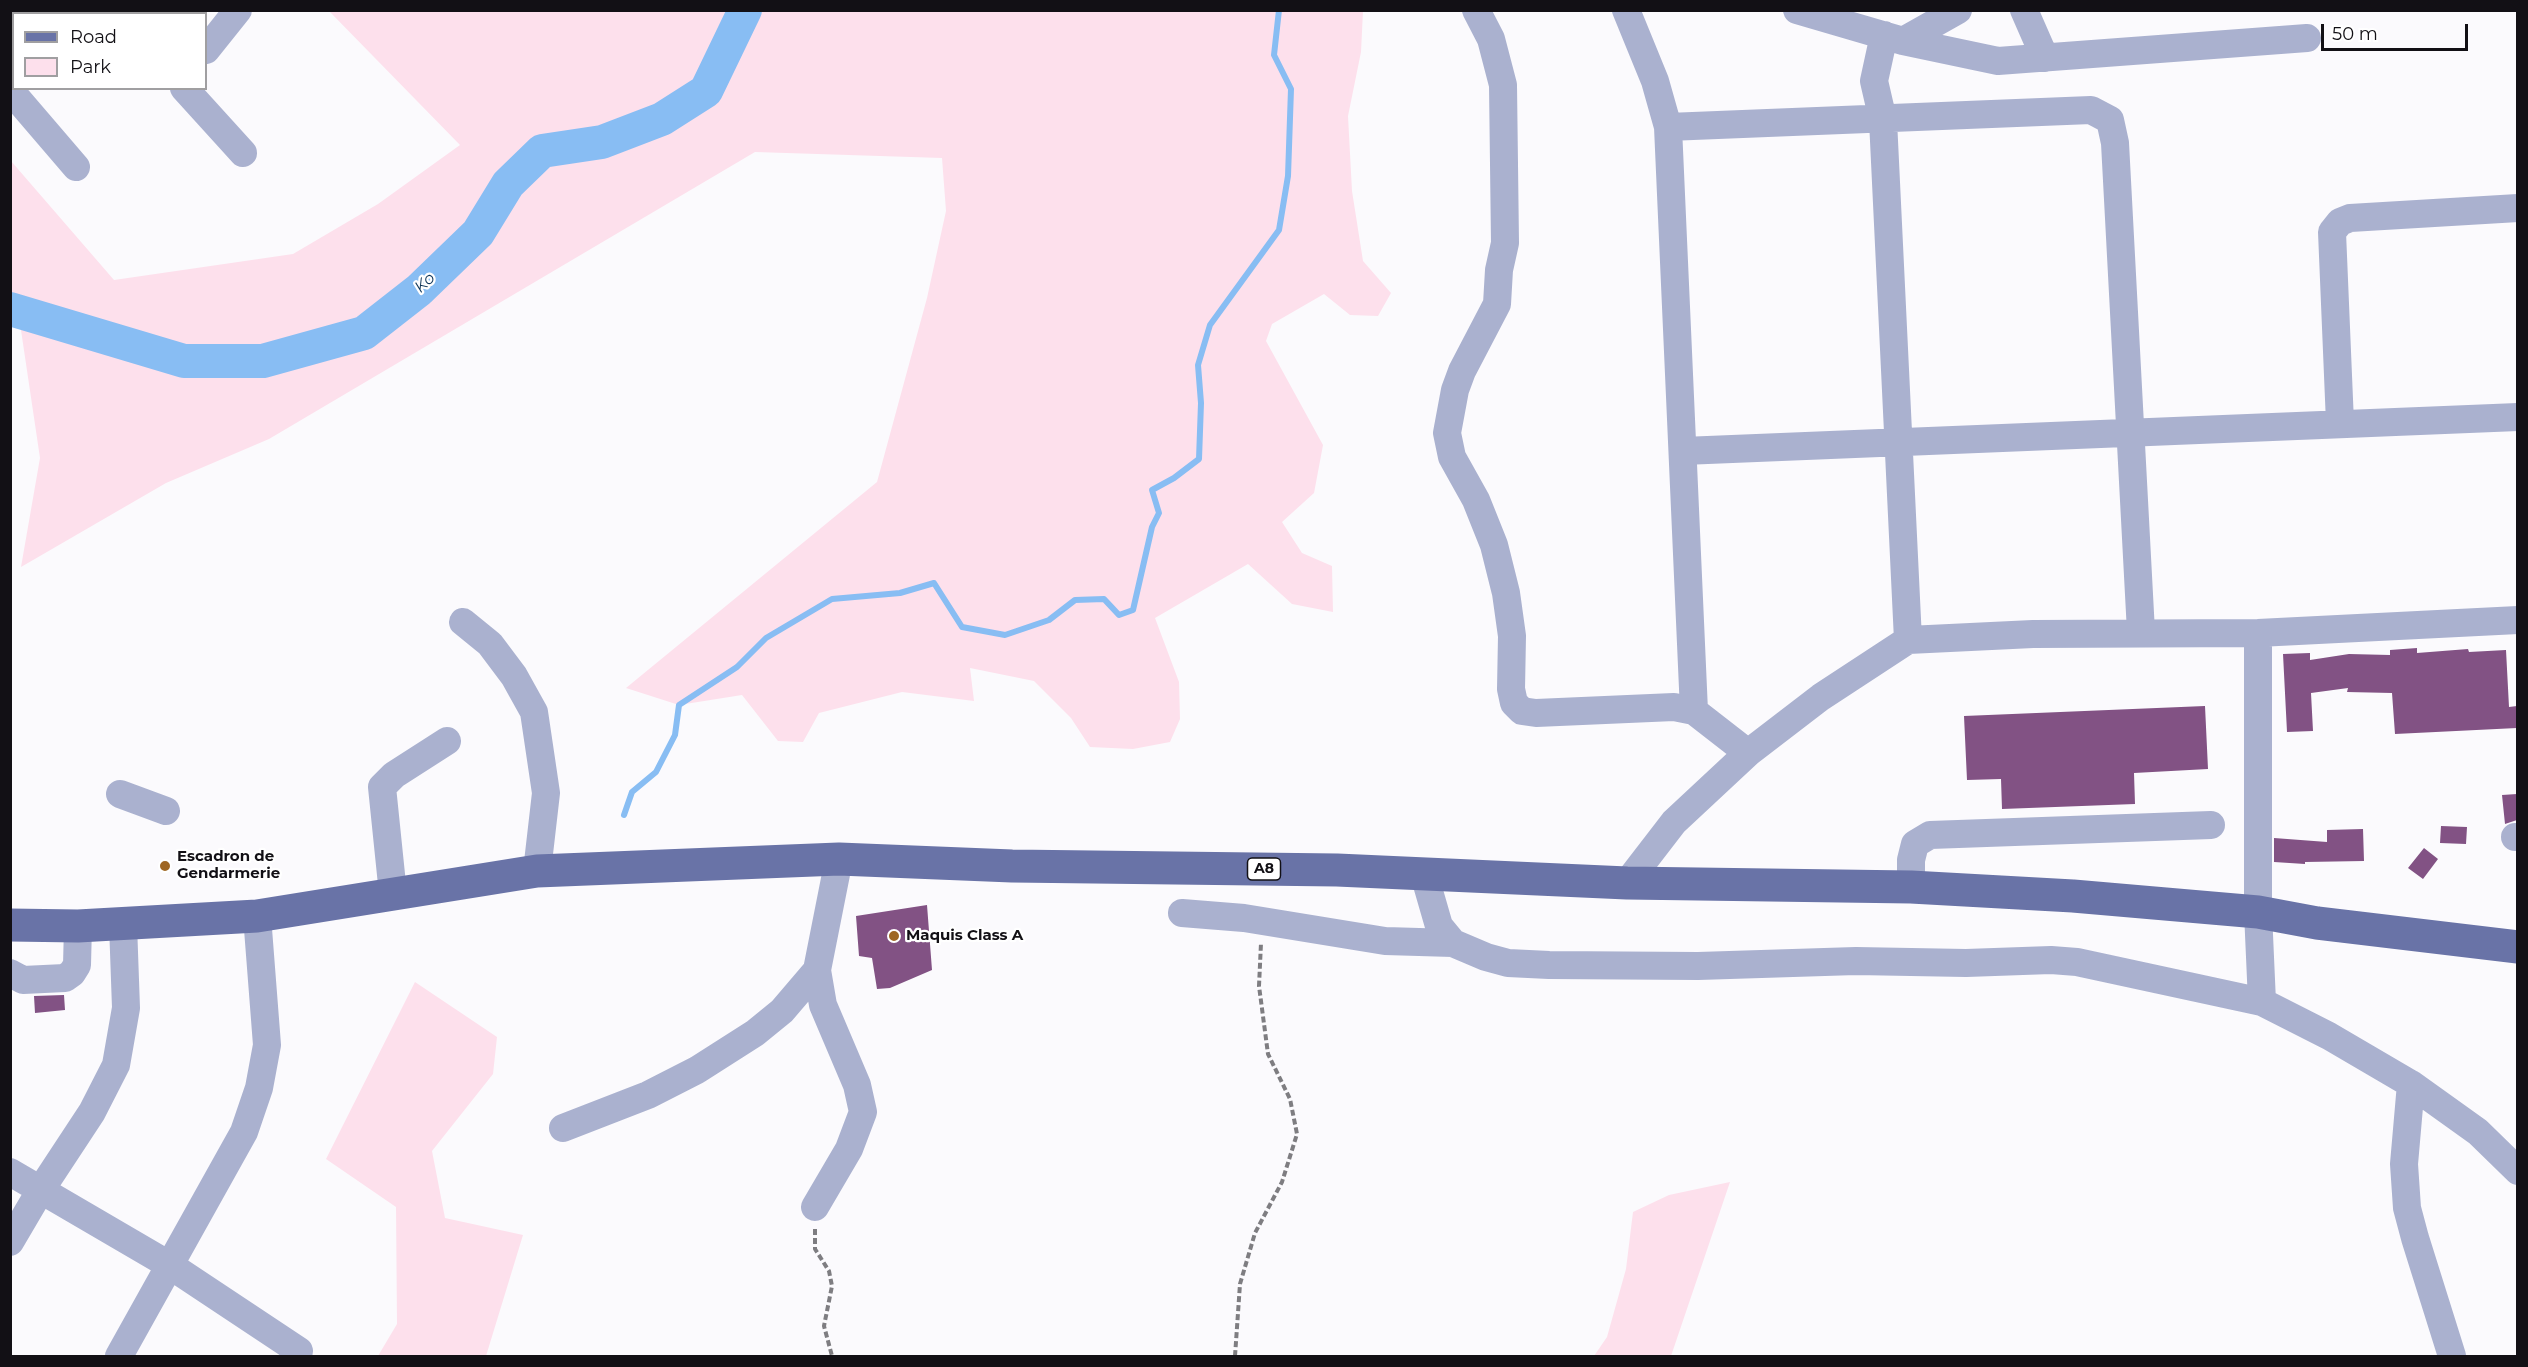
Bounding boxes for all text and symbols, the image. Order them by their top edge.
legend [12,12,207,90]
scale bar [2324,12,2471,50]
text: 50 m [2332,23,2378,45]
text: Road [70,26,117,48]
text: Park [70,56,111,78]
water label: Ko [411,269,439,297]
place label: Escadron de Gendarmerie [177,848,280,883]
road number: A8 [1248,858,1280,880]
marker: Escadron de Gendarmerie [158,859,172,873]
place label: Maquis Class A [906,927,1023,945]
marker: Maquis Class A [887,929,901,943]

